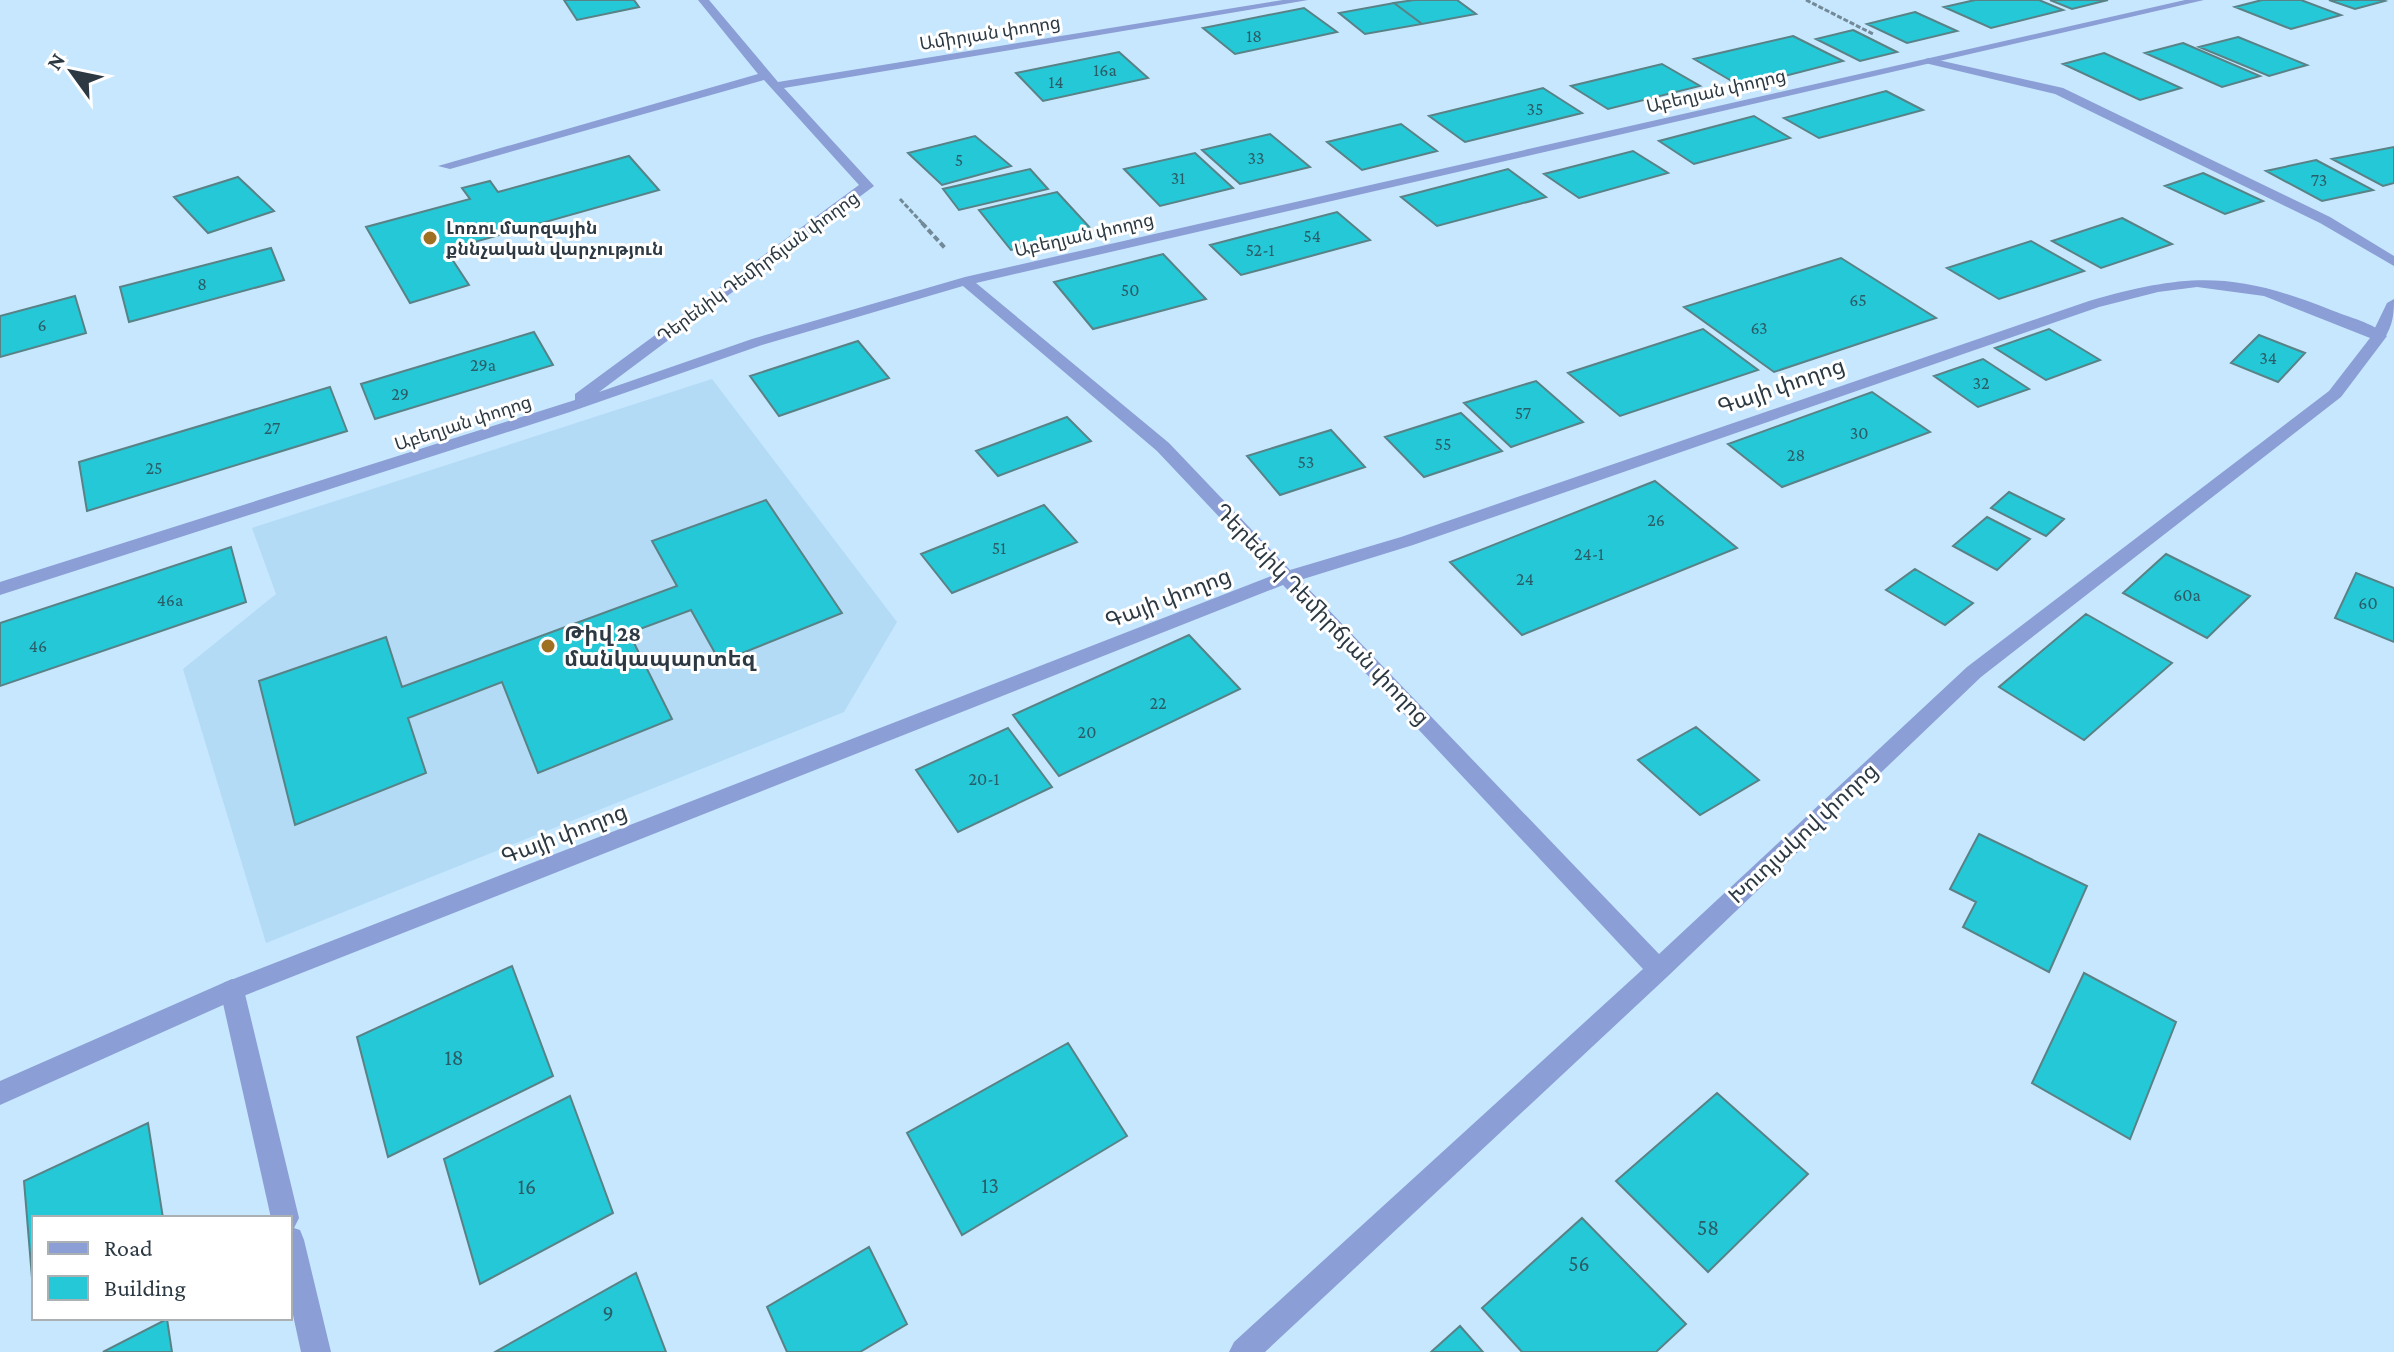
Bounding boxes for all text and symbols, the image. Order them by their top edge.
street label: Ամիրյան փողոց [918,12,1062,54]
house number: 18 [1246,26,1262,46]
north arrow [32,32,112,112]
text: N [41,48,70,74]
house number: 16a [1093,60,1117,80]
street label: Աբեղյան փողոց [1644,65,1788,117]
house number: 14 [1048,72,1064,92]
house number: 35 [1526,99,1544,119]
house number: 33 [1248,148,1265,168]
house number: 5 [955,150,963,170]
house number: 31 [1171,168,1185,188]
house number: 73 [2311,170,2327,190]
street label: Դերենիկ Դեմիրճյան փողոց [653,187,863,347]
street label: Աբեղյան փողոց [1012,209,1156,261]
place label: Լոռու մարզային քննչական վարչություն [446,218,664,259]
house number: 54 [1303,226,1321,246]
marker: Լոռու մարզային քննչական վարչություն [421,229,439,247]
house number: 52-1 [1246,240,1274,260]
house number: 8 [197,274,207,294]
house number: 50 [1121,280,1139,300]
house number: 65 [1849,290,1867,310]
house number: 6 [37,315,47,335]
house number: 63 [1750,318,1768,338]
house number: 34 [2259,348,2277,368]
street label: Գայի փողոց [1714,353,1848,419]
house number: 29a [470,355,496,375]
house number: 32 [1972,373,1990,393]
house number: 29 [391,384,409,404]
street label: Աբեղյան փողոց [392,391,534,455]
house number: 57 [1515,403,1531,423]
house number: 27 [264,418,280,438]
house number: 30 [1850,423,1868,443]
house number: 55 [1435,434,1451,454]
house number: 28 [1787,445,1805,465]
house number: 53 [1298,452,1314,472]
house number: 25 [145,458,163,478]
street label: Դերենիկ Դեմիրճյան փողոց [1209,498,1435,730]
house number: 26 [1647,510,1665,530]
house number: 51 [992,538,1006,558]
house number: 24-1 [1574,544,1604,564]
street label: Գայի փողոց [1102,563,1234,633]
house number: 24 [1516,569,1534,589]
house number: 60a [2173,585,2201,605]
house number: 46a [157,590,183,610]
house number: 60 [2358,593,2378,613]
place label: Թիվ 28 մանկապարտեզ [564,621,758,671]
house number: 46 [29,636,47,656]
marker: Թիվ 28 մանկապարտեզ [539,637,557,655]
house number: 22 [1149,693,1167,713]
house number: 20 [1078,722,1096,742]
street label: Խուդյակով փողոց [1723,758,1883,908]
house number: 20-1 [968,769,1000,789]
street label: Գայի փողոց [498,799,630,869]
house number: 18 [444,1045,464,1070]
house number: 13 [981,1173,999,1198]
house number: 16 [518,1174,536,1199]
house number: 58 [1697,1215,1719,1240]
legend [32,1216,292,1320]
text: Road [104,1234,153,1261]
house number: 56 [1568,1251,1590,1276]
text: Building [104,1274,186,1301]
house number: 9 [602,1301,614,1326]

